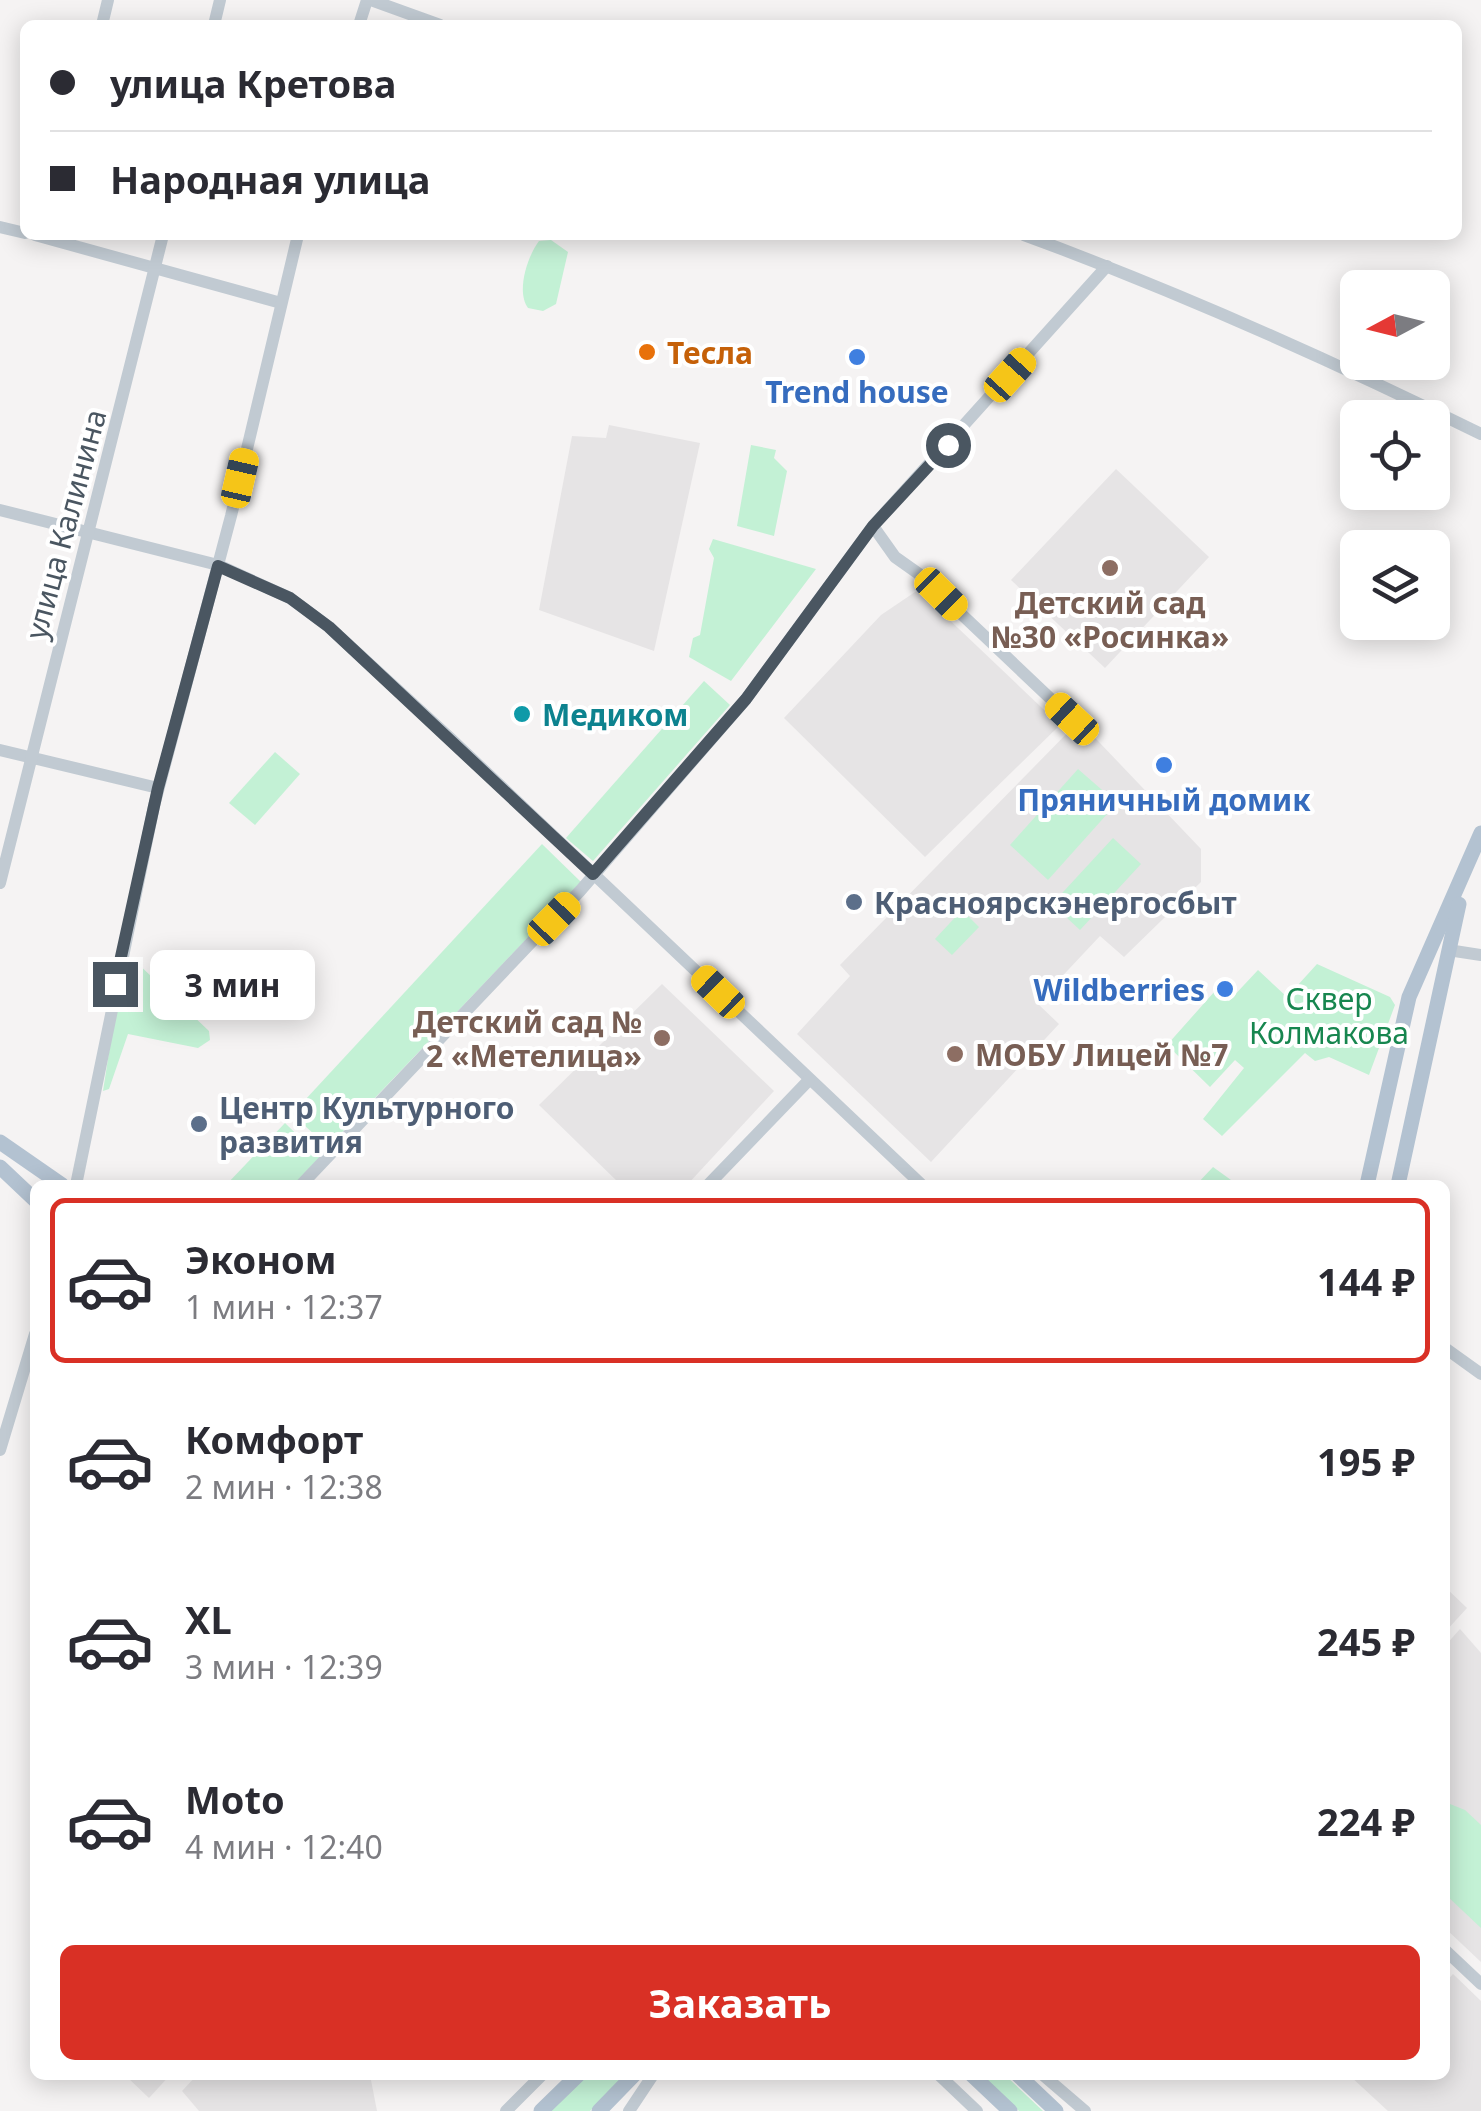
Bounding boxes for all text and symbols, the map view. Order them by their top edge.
text: улица Кретова [110,57,396,109]
text: Народная улица [110,153,430,205]
north arrow [1340,270,1450,380]
map controls [1340,270,1450,640]
place label: Тесла [667,332,753,373]
marker: Тесла [636,341,658,363]
car [979,343,1041,407]
marker: Trend house [846,346,868,368]
place label: Trend house [765,371,949,412]
button: locate [1340,400,1450,510]
street label: улица Калинина [15,405,115,643]
route start [926,423,971,468]
car [219,445,261,511]
button: layers [1340,530,1450,640]
marker: Детский сад №30 «Росинка» [1099,557,1121,579]
car [909,562,973,626]
place label: Детский сад №30 «Росинка» [991,582,1229,657]
car [1040,688,1104,750]
place label: Медиком [542,694,688,735]
marker: Медиком [511,703,533,725]
marker: Пряничный домик [1153,754,1175,776]
place label: Пряничный домик [1017,779,1311,820]
place label: Красноярскэнергосбыт [874,882,1237,923]
car [522,887,586,951]
marker: Красноярскэнергосбыт [843,891,865,913]
callout: 3 мин [150,949,315,1019]
car [686,960,750,1024]
route end [93,962,138,1007]
text: 3 мин [185,963,280,1006]
place label: Wildberries [1033,969,1205,1010]
marker: Wildberries [1214,978,1236,1000]
park label: Сквер Колмакова [1249,978,1409,1053]
place label: Детский сад № 2 «Метелица» [413,1001,642,1076]
marker: Детский сад № 2 «Метелица» [651,1027,673,1049]
place label: МОБУ Лицей №7 [975,1034,1228,1075]
marker: МОБУ Лицей №7 [944,1043,966,1065]
place label: Центр Культурного развития [219,1087,514,1162]
marker: Центр Культурного развития [188,1113,210,1135]
text: Эконом [185,1233,337,1285]
icon: car [65,1236,155,1326]
text: 144 ₽ [1317,1255,1415,1307]
text: 1 мин · 12:37 [185,1285,383,1328]
text: Комфорт [185,1413,363,1465]
icon: car [65,1416,155,1506]
text: 195 ₽ [1317,1435,1415,1487]
text: 2 мин · 12:38 [185,1465,383,1508]
text: XL [185,1593,232,1645]
icon: car [65,1596,155,1686]
text: 245 ₽ [1317,1615,1415,1667]
text: 3 мин · 12:39 [185,1645,383,1688]
text: Moto [185,1773,285,1825]
icon: car [65,1776,155,1866]
text: 224 ₽ [1317,1795,1415,1847]
text: 4 мин · 12:40 [185,1825,383,1868]
button: Заказать [60,1945,1420,2060]

